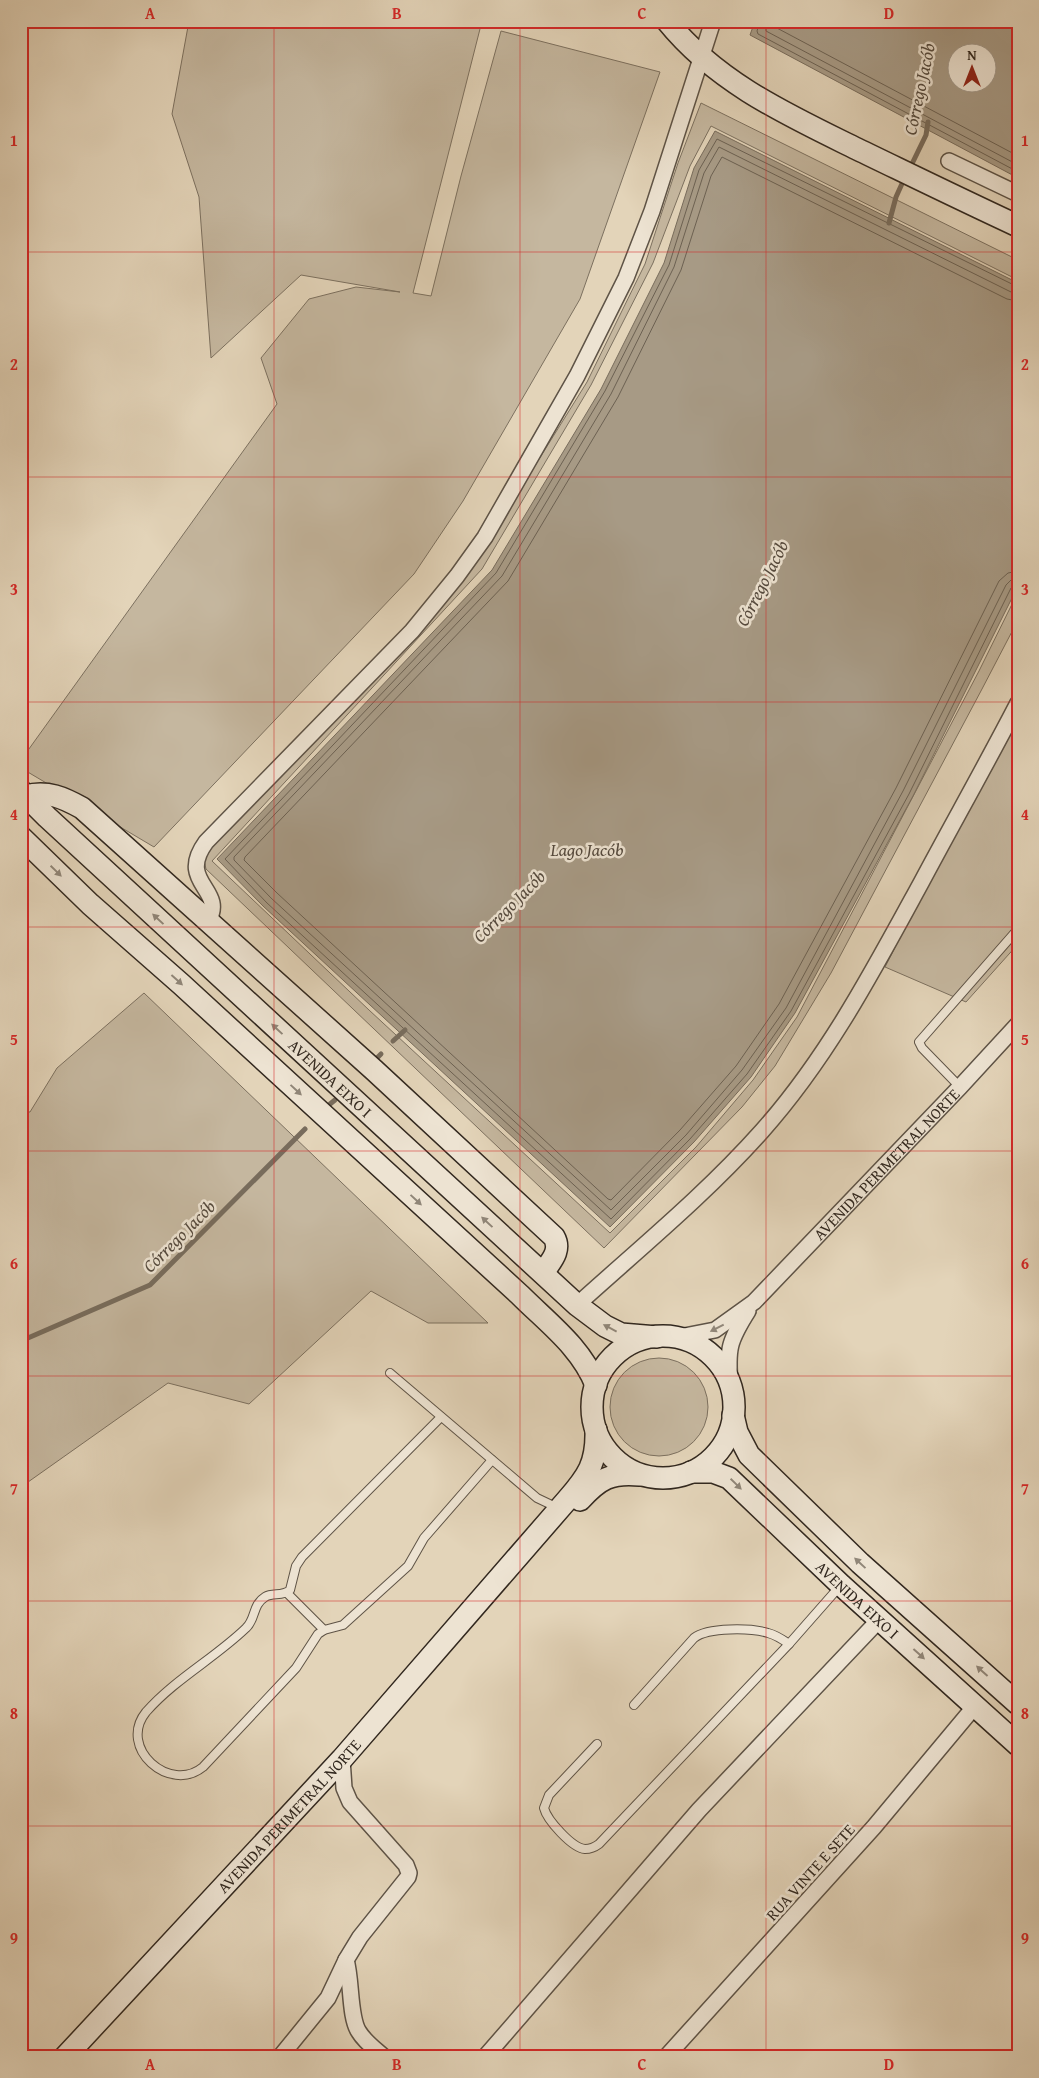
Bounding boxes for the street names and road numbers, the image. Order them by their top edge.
street label: AVENIDA EIXO I [283,1033,378,1123]
street label: AVENIDA PERIMETRAL NORTE [808,1083,965,1245]
street label: AVENIDA EIXO I [810,1555,905,1644]
street label: AVENIDA PERIMETRAL NORTE [211,1734,366,1898]
street label: RUA VINTE E SETE [760,1818,860,1926]

